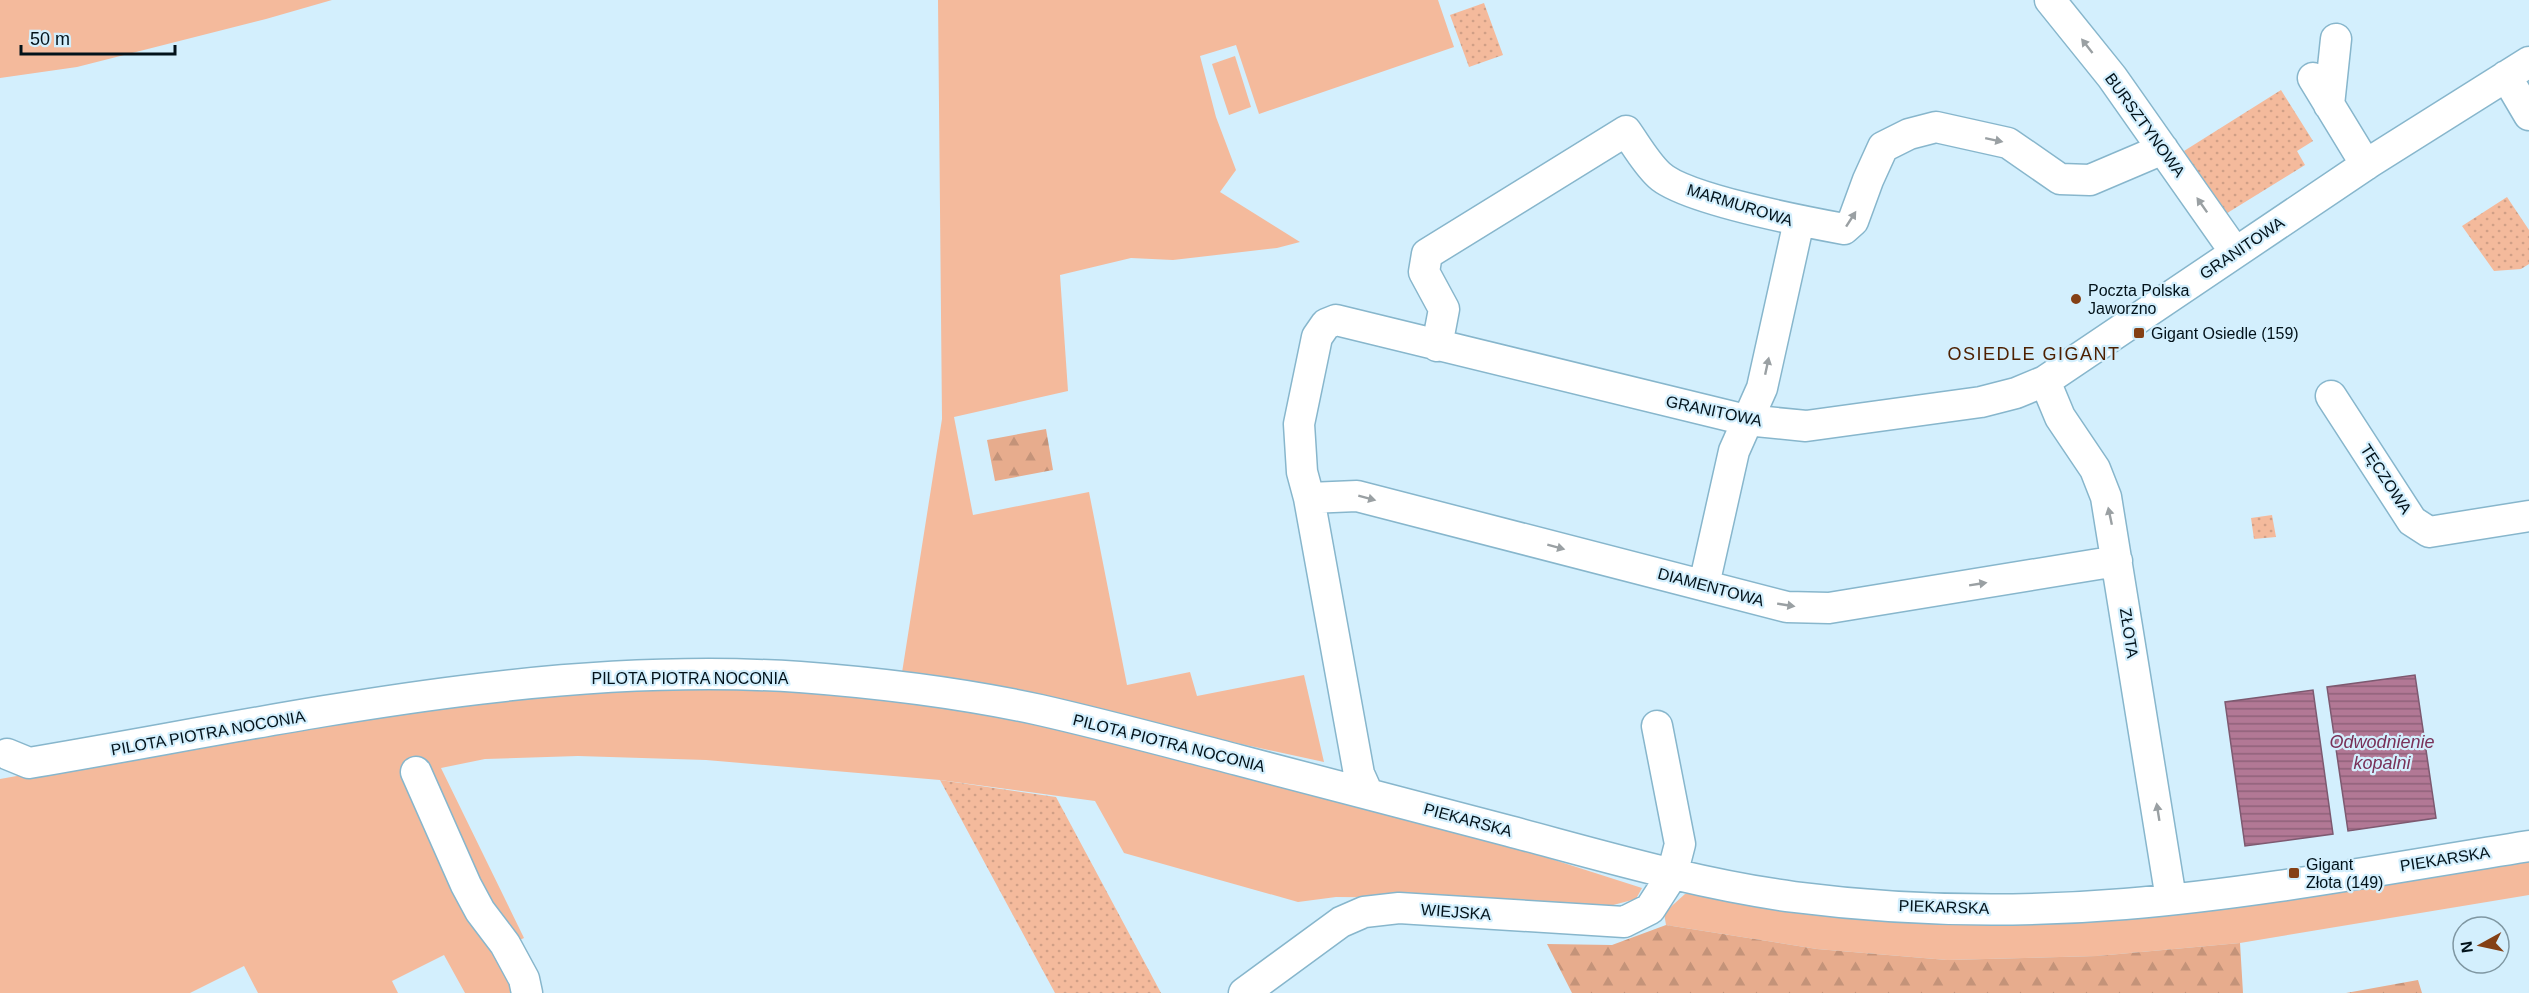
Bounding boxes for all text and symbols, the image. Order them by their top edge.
scale bar [21,18,176,56]
text: 50 m [30,29,70,49]
one-way arrow [2082,39,2094,54]
street label: BURSZTYNOWA [2102,70,2188,180]
one-way arrow [1984,136,2003,145]
street label: MARMUROWA [1685,181,1795,229]
one-way arrow [2196,197,2208,212]
one-way arrow [1846,211,1857,228]
street label: GRANITOWA [2197,213,2288,282]
place label: Poczta Polska Jaworzno [2088,282,2189,317]
marker: Poczta Polska Jaworzno [2069,292,2083,306]
place label: Gigant Osiedle (159) [2151,325,2299,342]
marker: Gigant Osiedle (159) [2132,326,2146,340]
district label: OSIEDLE GIGANT [1947,344,2121,364]
one-way arrow [1763,357,1773,375]
street label: GRANITOWA [1664,393,1764,430]
street label: TĘCZOWA [2357,441,2415,517]
one-way arrow [1358,494,1376,504]
one-way arrow [2104,506,2114,525]
one-way arrow [1547,543,1565,552]
street label: DIAMENTOWA [1656,565,1766,609]
one-way arrow [1969,579,1988,588]
one-way arrow [1776,601,1795,610]
street label: ZŁOTA [2117,607,2141,660]
street label: PILOTA PIOTRA NOCONIA [591,670,789,687]
street label: PILOTA PIOTRA NOCONIA [109,707,307,758]
street label: PILOTA PIOTRA NOCONIA [1071,711,1267,775]
water label: Odwodnienie kopalni [2329,732,2435,773]
street label: PIEKARSKA [1422,800,1514,840]
one-way arrow [2153,802,2162,821]
street label: PIEKARSKA [2399,843,2491,874]
place label: Gigant Złota (149) [2306,856,2383,891]
marker: Gigant Złota (149) [2287,866,2301,880]
street label: PIEKARSKA [1898,897,1990,917]
street label: WIEJSKA [1420,901,1492,923]
north arrow [2451,915,2511,975]
text: N [2457,940,2476,954]

